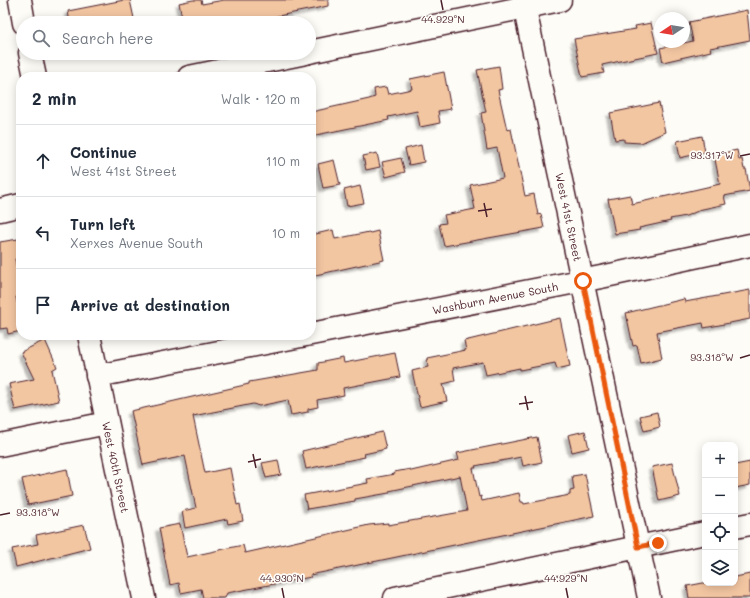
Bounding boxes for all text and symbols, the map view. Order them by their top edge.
text: 44.929°N [421,12,465,26]
north arrow [654,12,690,48]
search box [16,16,316,60]
icon: search [30,27,52,49]
text: Search here [62,28,153,48]
text: 2 min [32,87,77,109]
text: Walk · 120 m [221,90,300,107]
text: Continue [70,142,137,162]
text: 93.317°W [690,148,734,162]
icon: ahead [32,150,54,172]
text: 110 m [266,152,300,169]
text: West 41st Street [70,162,177,179]
street label: West 41st Street [552,171,586,263]
text: Turn left [70,214,135,234]
icon: left [32,222,54,244]
text: 10 m [272,224,300,241]
text: Xerxes Avenue South [70,234,203,251]
route start [574,272,592,290]
street label: Washburn Avenue South [431,278,559,318]
icon: arrive [32,294,54,316]
text: Arrive at destination [70,295,230,315]
text: 93.318°W [690,350,734,364]
street label: West 40th Street [99,420,133,514]
map controls [702,442,738,586]
button: + [702,442,738,478]
button: − [702,478,738,514]
text: 93.318°W [16,505,60,519]
button: locate [702,514,738,550]
route end [649,534,667,552]
button: layers [702,550,738,586]
text: 44.930°N [260,571,304,585]
text: 44.929°N [544,571,588,585]

